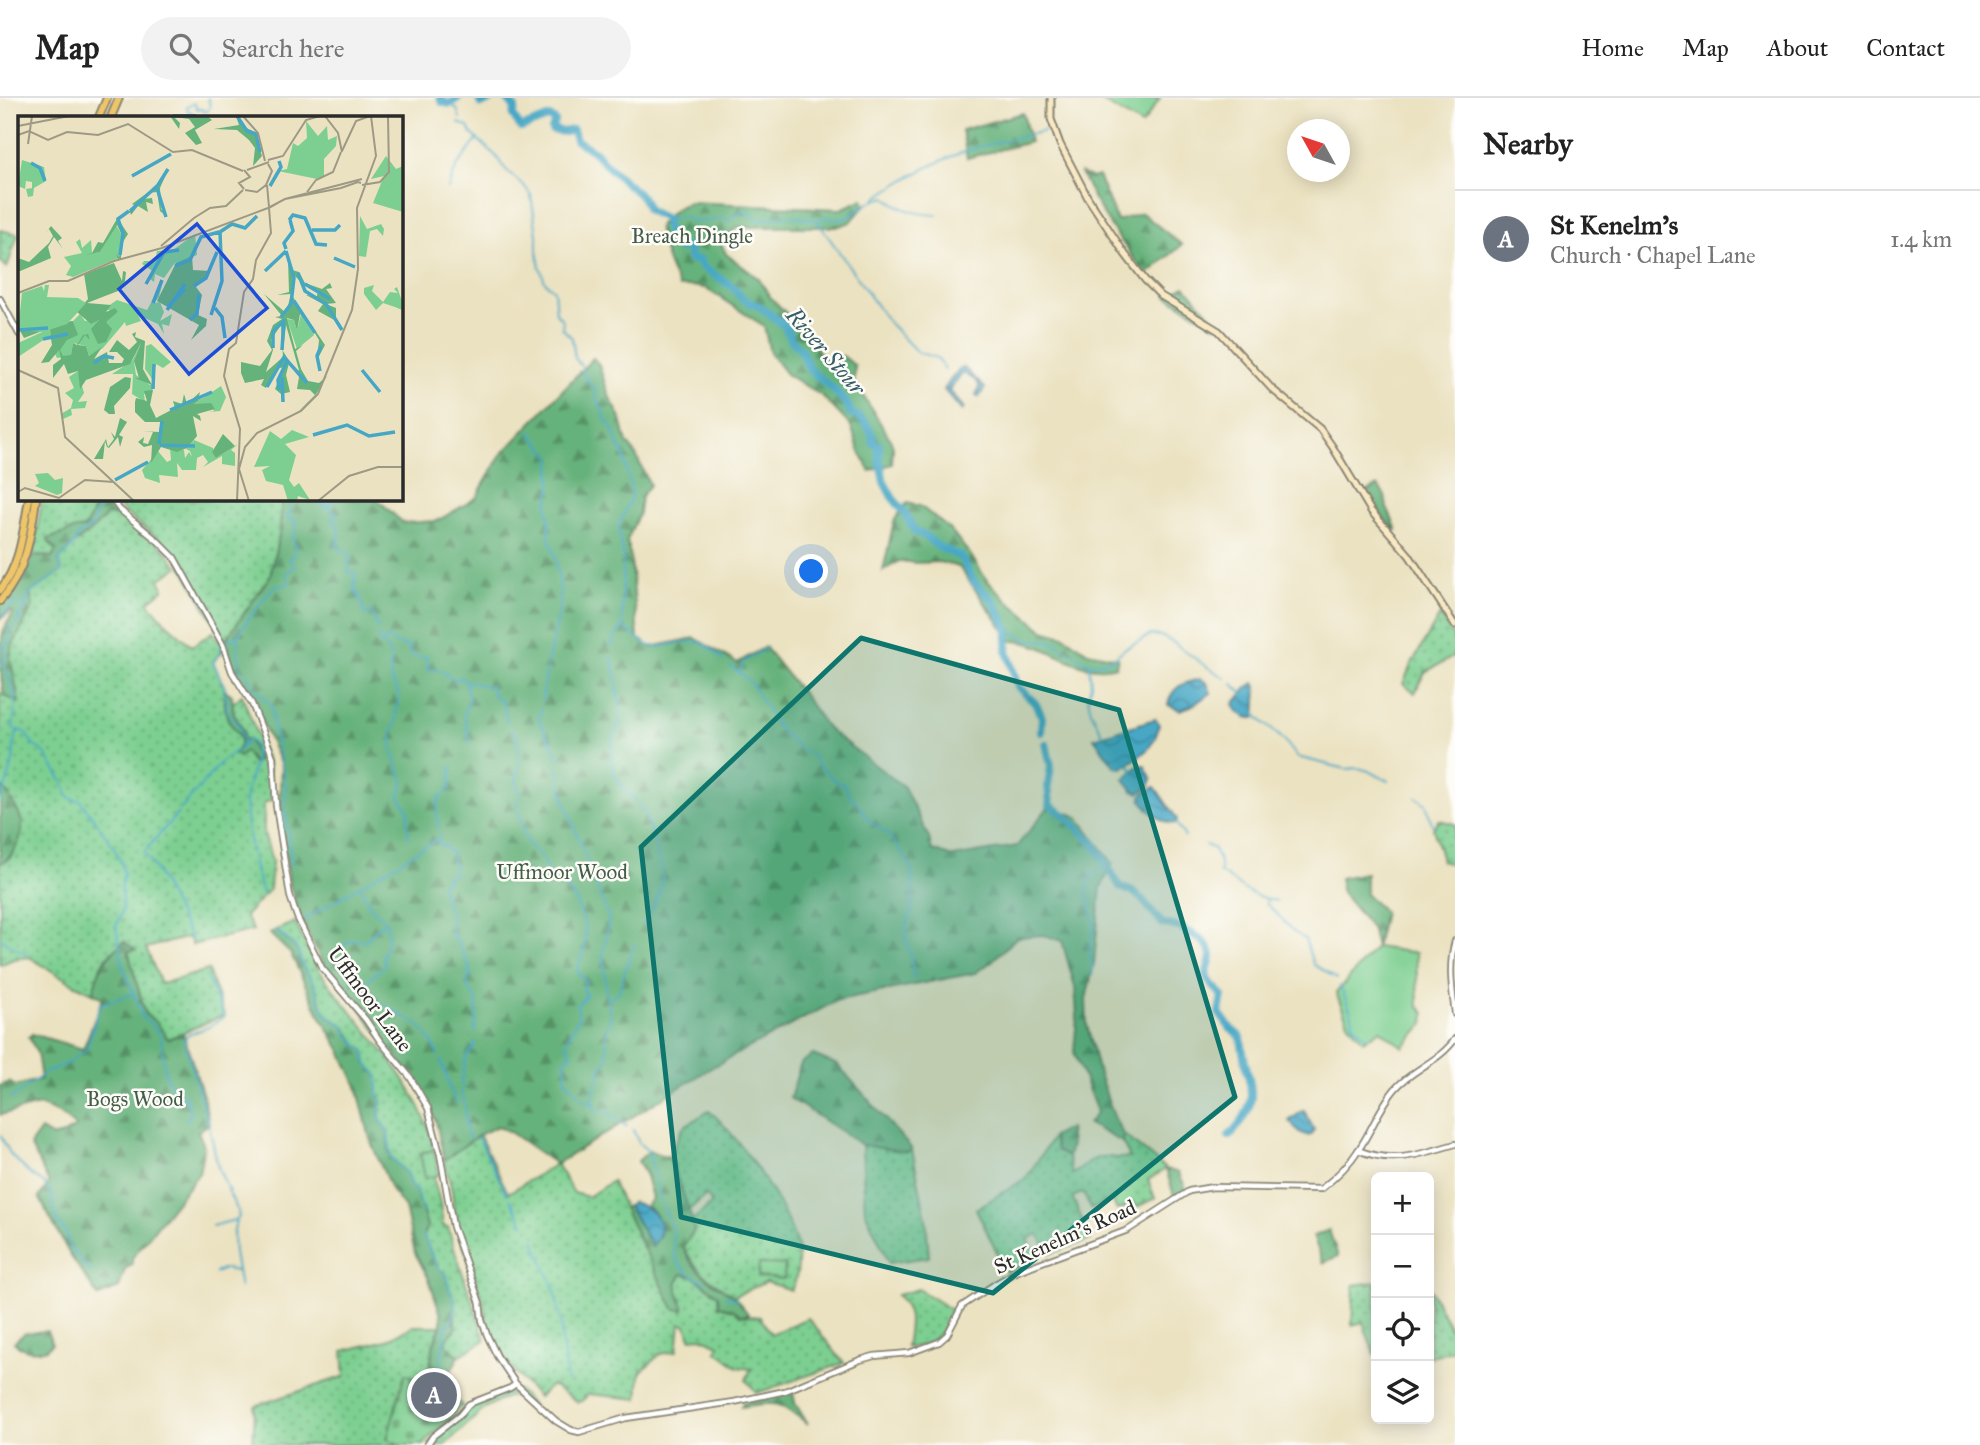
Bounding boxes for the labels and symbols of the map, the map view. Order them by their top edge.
inset map [18,116,402,500]
north arrow [1287,119,1350,182]
park label: Breach Dingle [631,223,753,249]
water label: River Stour [780,301,873,402]
your location [794,554,828,588]
park label: Uffmoor Wood [496,859,628,885]
street label: Uffmoor Lane [322,941,418,1057]
park label: Bogs Wood [86,1086,184,1112]
street label: St Kenelm's Road [990,1194,1141,1280]
pin: A [411,1369,457,1421]

